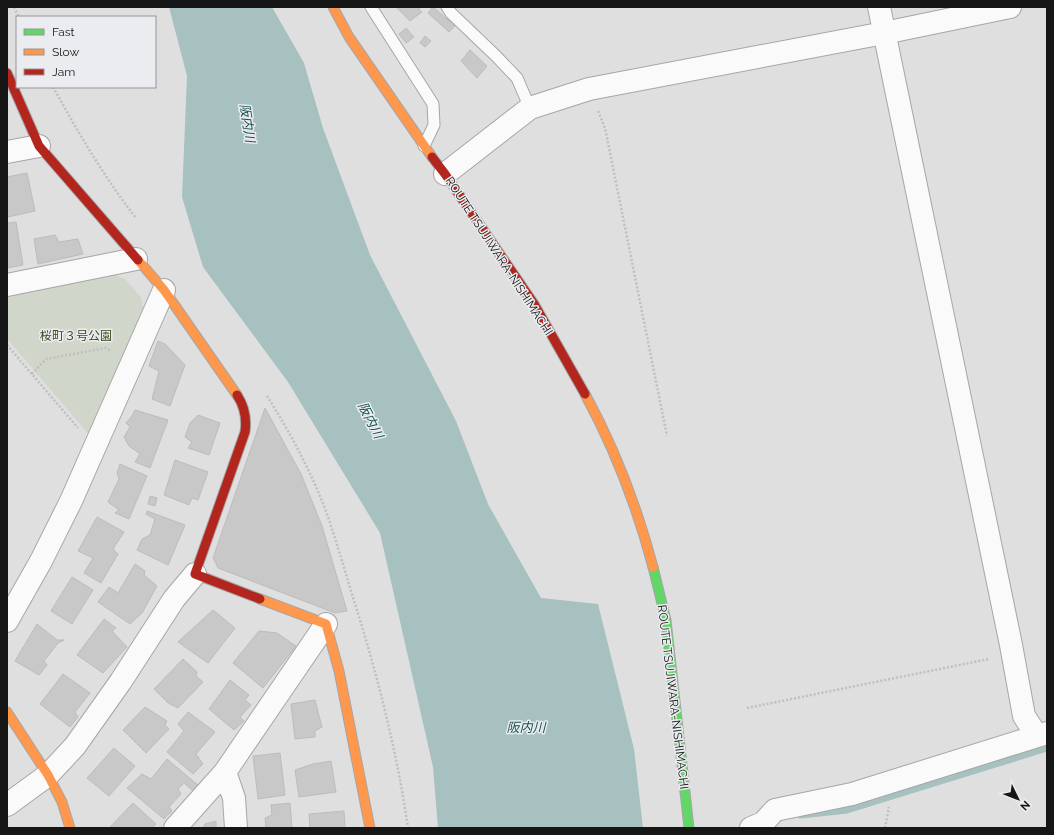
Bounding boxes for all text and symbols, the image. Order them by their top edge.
legend [16,16,156,88]
text: Fast [52,25,75,39]
text: Slow [52,45,79,59]
text: Jam [52,65,75,79]
water label: 阪内川 [237,103,258,145]
street label: ROUTE TSUJIWARA-NISHIMACHI [442,174,556,338]
park label: 桜町３号公園 [40,329,112,343]
water label: 阪内川 [355,399,387,443]
street label: ROUTE TSUJIWARA-NISHIMACHI [655,604,691,790]
water label: 阪内川 [506,720,547,735]
north arrow [998,779,1038,819]
text: N [1017,798,1033,813]

